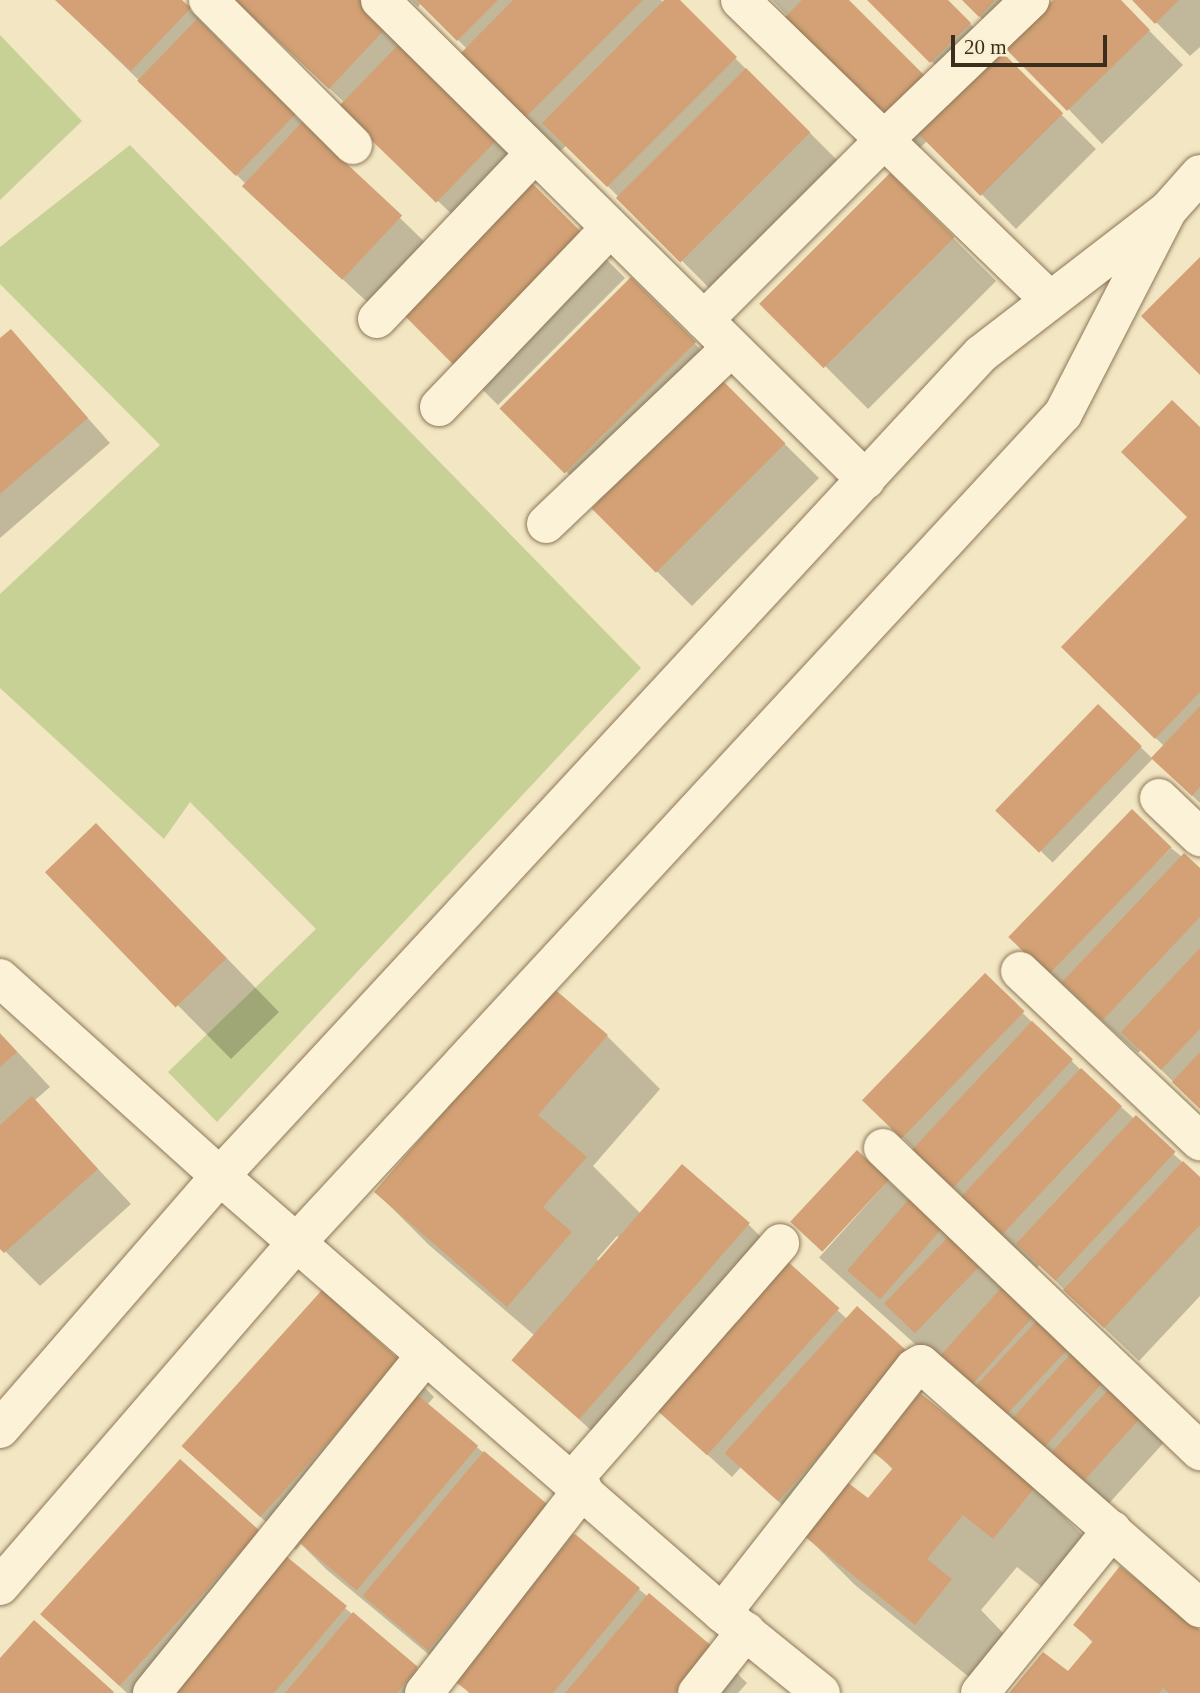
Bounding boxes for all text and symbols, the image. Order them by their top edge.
scale bar [955,21,1111,65]
text: 20 m [964,35,1007,59]

